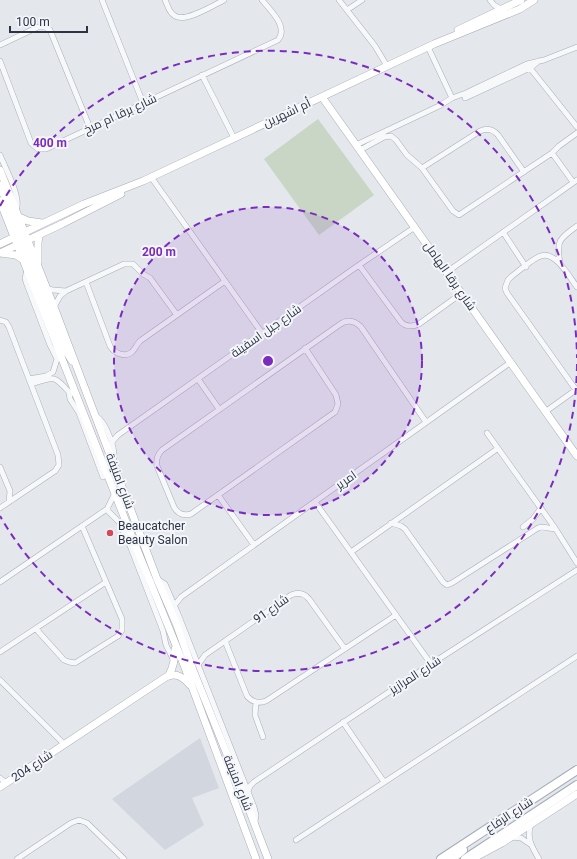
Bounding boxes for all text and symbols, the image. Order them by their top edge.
scale bar [10,8,87,34]
text: 100 m [16,15,50,29]
street label: شارع برقا ام مرخ [81,91,159,138]
street label: أم اشهرين [261,95,313,131]
text: 400 m [33,136,67,150]
street label: شارع برقا الهامل [420,239,479,314]
text: 200 m [142,245,176,259]
street label: شارع جبل اسفينة [228,302,304,361]
centre of rings [261,354,275,368]
street label: شارع امنيفة [102,451,137,511]
street label: امرير [332,468,359,493]
place label: Beaucatcher Beauty Salon [118,519,188,547]
marker: Beaucatcher Beauty Salon [105,528,115,538]
street label: شارع 91 [251,592,292,627]
street label: شارع المرازيز [386,653,444,698]
street label: شارع 204 [9,747,56,786]
street label: شارع امنيفة [220,753,256,813]
street label: شارع الرفاع [483,794,536,836]

